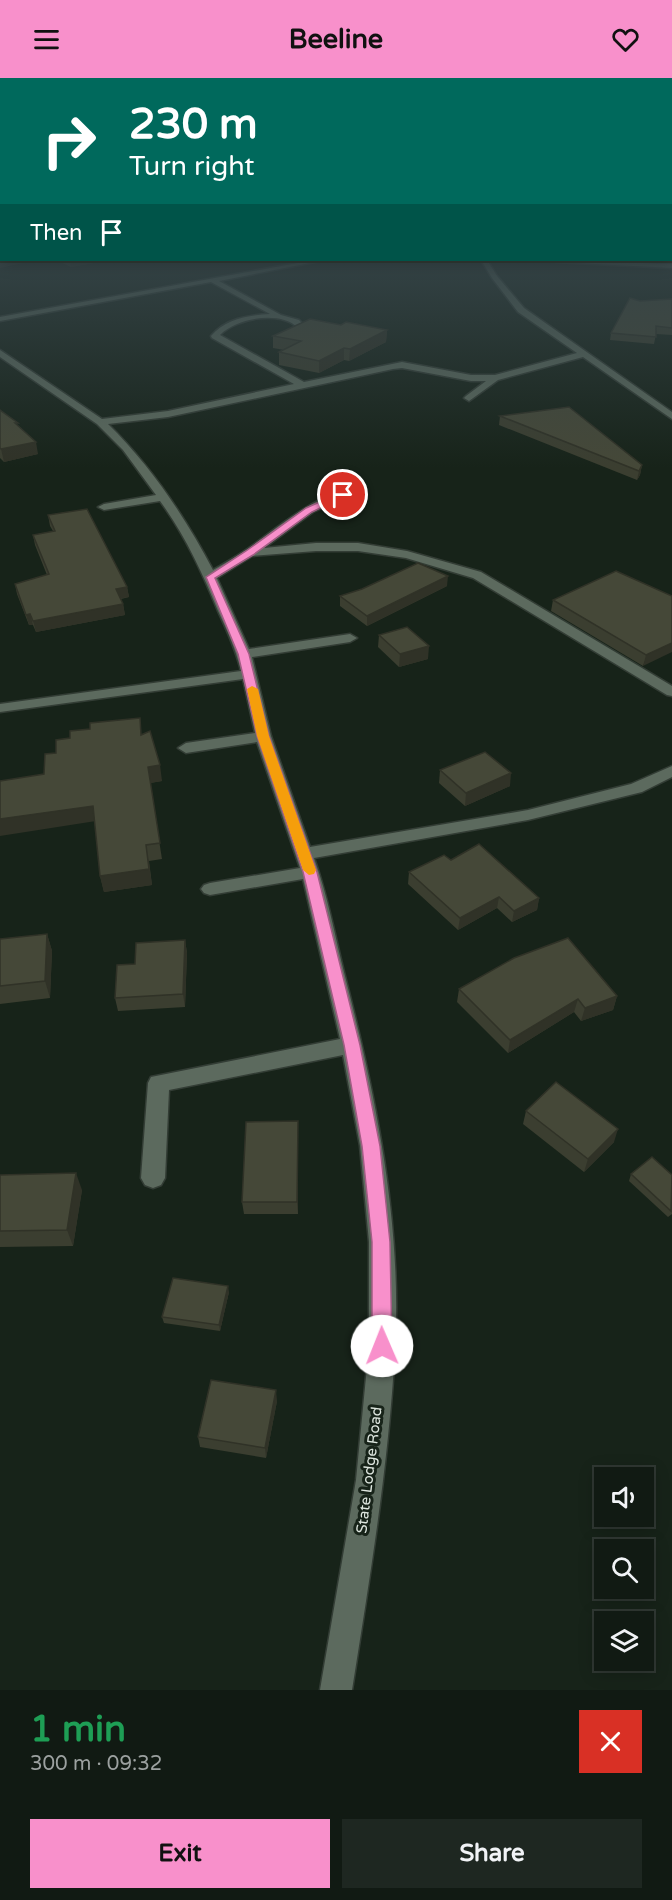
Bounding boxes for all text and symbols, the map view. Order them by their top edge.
icon: menu [30,23,63,56]
text: Beeline [289,23,383,56]
icon: heart [609,23,642,56]
text: 230 m [129,99,258,150]
icon: right [30,102,108,180]
text: Turn right [129,150,255,183]
icon: arrive [95,216,128,249]
text: Then [30,220,83,246]
pin [317,469,368,520]
icon: arrive [326,478,359,511]
position arrow [350,1314,414,1378]
street label: State Lodge Road [352,1406,386,1534]
map controls [594,1467,654,1671]
button: sound [594,1467,654,1527]
button: search [594,1539,654,1599]
button: layers [594,1611,654,1671]
text: 1 min [30,1708,126,1751]
button: close [579,1710,642,1773]
text: 300 m · 09:32 [30,1752,162,1776]
button: Exit [30,1819,330,1888]
button: Share [342,1819,642,1888]

